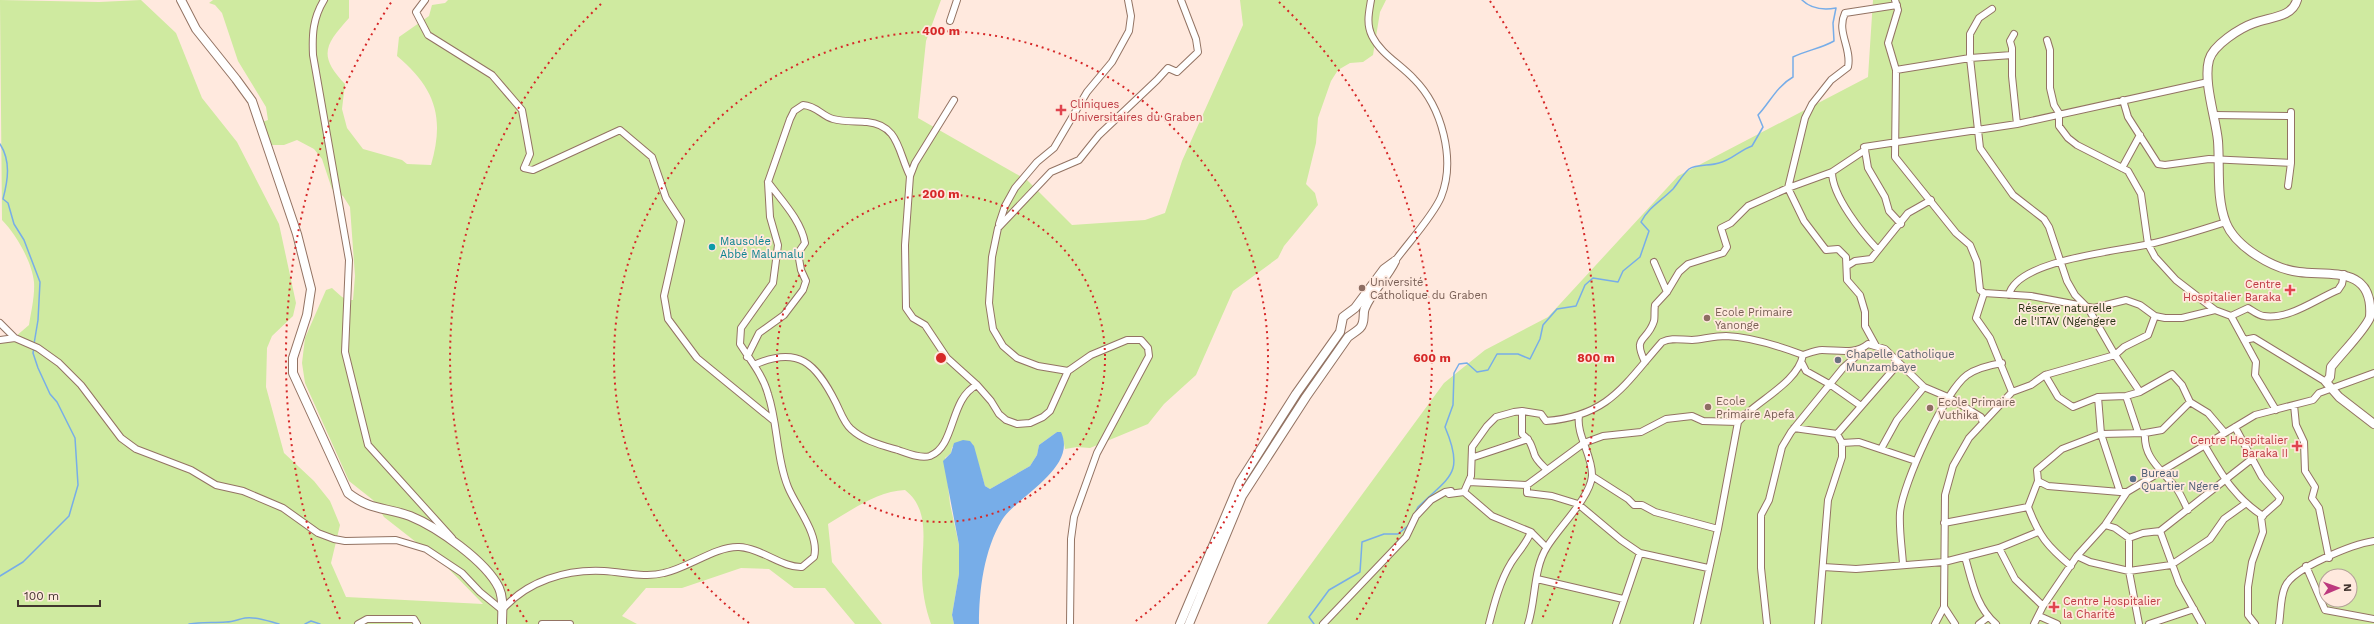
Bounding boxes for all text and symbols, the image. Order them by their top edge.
text: 400 m [922,24,960,38]
place label: Cliniques Universitaires du Graben [1070,98,1203,124]
marker: Cliniques Universitaires du Graben [1055,104,1067,116]
text: 200 m [922,187,960,201]
place label: Mausolée Abbé Malumalu [720,235,804,261]
marker: Mausolée Abbé Malumalu [707,242,717,252]
place label: Université Catholique du Graben [1370,276,1488,302]
place label: Centre Hospitalier Baraka [2183,278,2281,304]
marker: Université Catholique du Graben [1357,283,1367,293]
marker: Centre Hospitalier Baraka [2284,284,2296,296]
park label: Réserve naturelle de l'ITAV (Ngengere [2014,302,2116,328]
place label: Ecole Primaire Yanonge [1715,306,1792,332]
marker: Ecole Primaire Yanonge [1702,313,1712,323]
place label: Chapelle Catholique Munzambaye [1846,348,1955,374]
centre of rings [934,351,948,365]
text: 600 m [1413,351,1451,365]
text: 800 m [1577,351,1615,365]
marker: Chapelle Catholique Munzambaye [1833,355,1843,365]
place label: Ecole Primaire Apefa [1716,395,1794,421]
place label: Ecole Primaire Vuthika [1938,396,2015,422]
marker: Ecole Primaire Apefa [1703,402,1713,412]
marker: Ecole Primaire Vuthika [1925,403,1935,413]
place label: Centre Hospitalier Baraka II [2190,434,2289,460]
marker: Centre Hospitalier Baraka II [2291,440,2303,452]
place label: Bureau Quartier Ngere [2141,467,2219,493]
marker: Bureau Quartier Ngere [2128,474,2138,484]
north arrow [2318,568,2358,608]
scale bar [18,582,100,608]
text: N [2341,583,2354,592]
text: 100 m [24,589,59,603]
place label: Centre Hospitalier la Charité [2063,595,2161,621]
marker: Centre Hospitalier la Charité [2048,601,2060,613]

